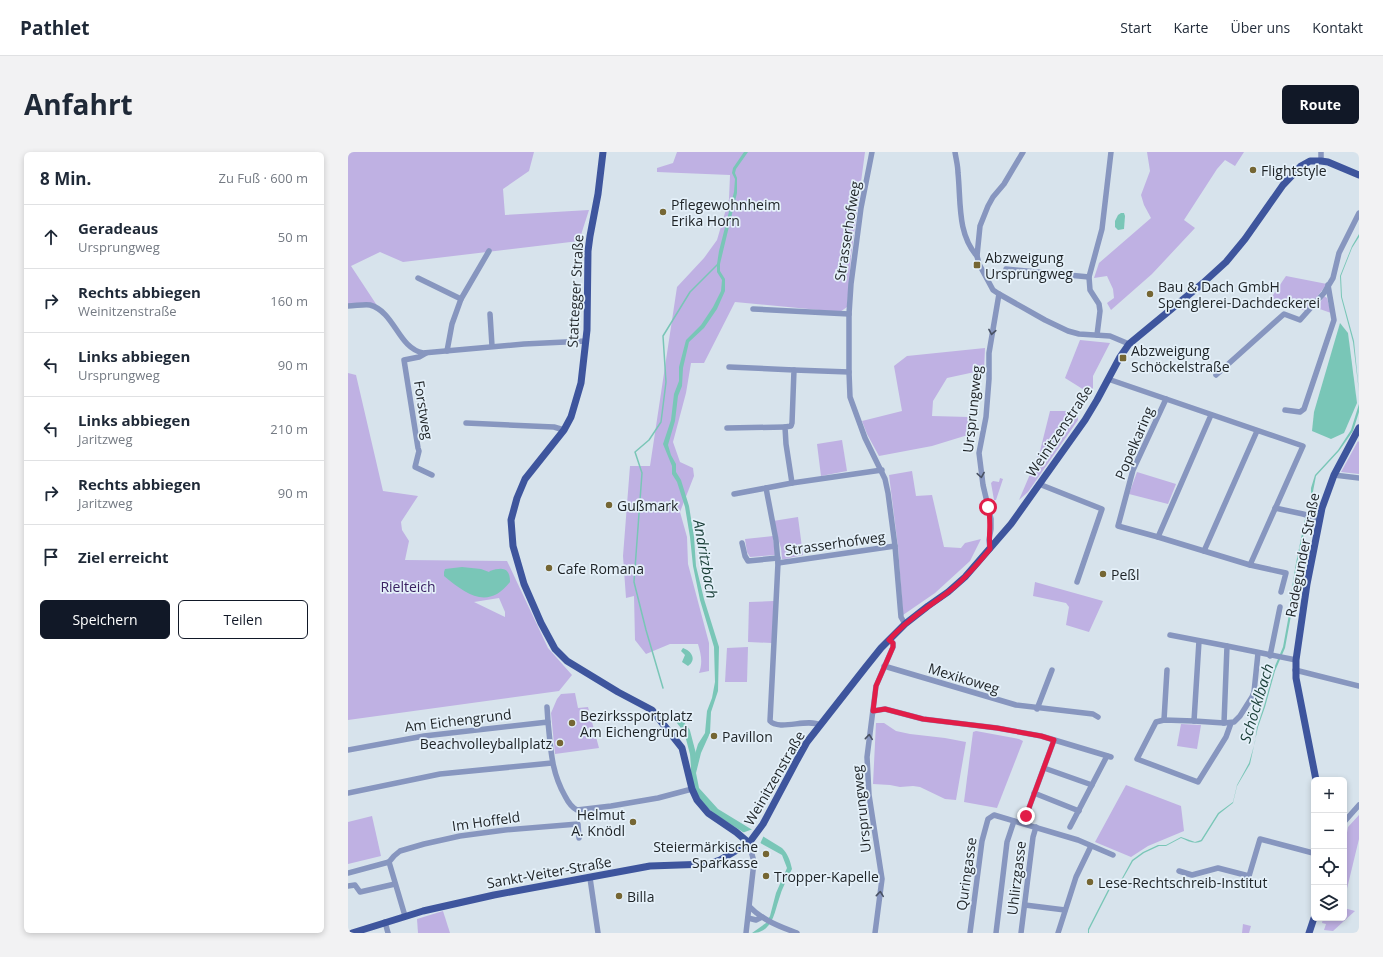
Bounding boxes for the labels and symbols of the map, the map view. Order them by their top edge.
place label: Flightstyle [1261,161,1327,180]
marker: Flightstyle [1248,165,1258,175]
street label: Strasserhofweg [830,179,864,282]
place label: Pflegewohnheim Erika Horn [671,195,780,230]
marker: Pflegewohnheim Erika Horn [658,207,668,217]
street label: Stattegger Straße [563,234,587,348]
place label: Abzweigung Ursprungweg [985,248,1073,283]
marker: Abzweigung Ursprungweg [972,260,982,270]
place label: Bau & Dach GmbH Spenglerei-Dachdeckerei [1158,277,1320,312]
marker: Bau & Dach GmbH Spenglerei-Dachdeckerei [1145,289,1155,299]
one-way arrow [988,329,997,335]
place label: Abzweigung Schöckelstraße [1131,341,1230,376]
marker: Abzweigung Schöckelstraße [1118,353,1128,363]
street label: Ursprungweg [958,364,986,454]
street label: Forstweg [410,379,438,441]
street label: Weinitzenstraße [1021,382,1097,480]
street label: Popelkaring [1110,403,1158,482]
one-way arrow [976,472,985,478]
street label: Radegunder Straße [1281,491,1323,619]
place label: Gußmark [617,496,679,515]
route start [979,498,997,516]
marker: Gußmark [604,500,614,510]
water label: Andritzbach [689,517,723,600]
street label: Strasserhofweg [784,527,887,559]
place label: Cafe Romana [557,559,644,578]
marker: Cafe Romana [544,563,554,573]
place label: Peßl [1111,565,1140,584]
marker: Peßl [1098,569,1108,579]
park label: Rielteich [380,577,436,596]
street label: Mexikoweg [926,658,1002,698]
water label: Schöcklbach [1234,661,1278,745]
street label: Am Eichengrund [403,704,513,736]
place label: Bezirkssportplatz Am Eichengrund [580,706,693,741]
marker: Bezirkssportplatz Am Eichengrund [567,718,577,728]
place label: Pavillon [722,727,773,746]
street label: Weinitzenstraße [739,727,809,829]
marker: Pavillon [709,731,719,741]
place label: Beachvolleyballplatz [420,734,552,753]
one-way arrow [865,734,874,741]
marker: Beachvolleyballplatz [555,738,565,748]
street label: Ursprungweg [847,764,875,854]
place label: Helmut A. Knödl [571,805,625,840]
street label: Im Hoffeld [451,807,521,835]
route end [1017,807,1035,825]
marker: Helmut A. Knödl [628,817,638,827]
street label: Quringasse [951,836,981,912]
place label: Steiermärkische Sparkasse [653,837,758,872]
street label: Uhlirzgasse [1002,840,1030,916]
marker: Steiermärkische Sparkasse [761,849,771,859]
street label: Sankt-Veiter-Straße [485,852,613,892]
place label: Tropper-Kapelle [774,867,879,886]
marker: Tropper-Kapelle [761,871,771,881]
place label: Lese-Rechtschreib-Institut [1098,873,1267,892]
marker: Lese-Rechtschreib-Institut [1085,877,1095,887]
place label: Billa [627,887,654,906]
marker: Billa [614,891,624,901]
one-way arrow [875,891,884,897]

